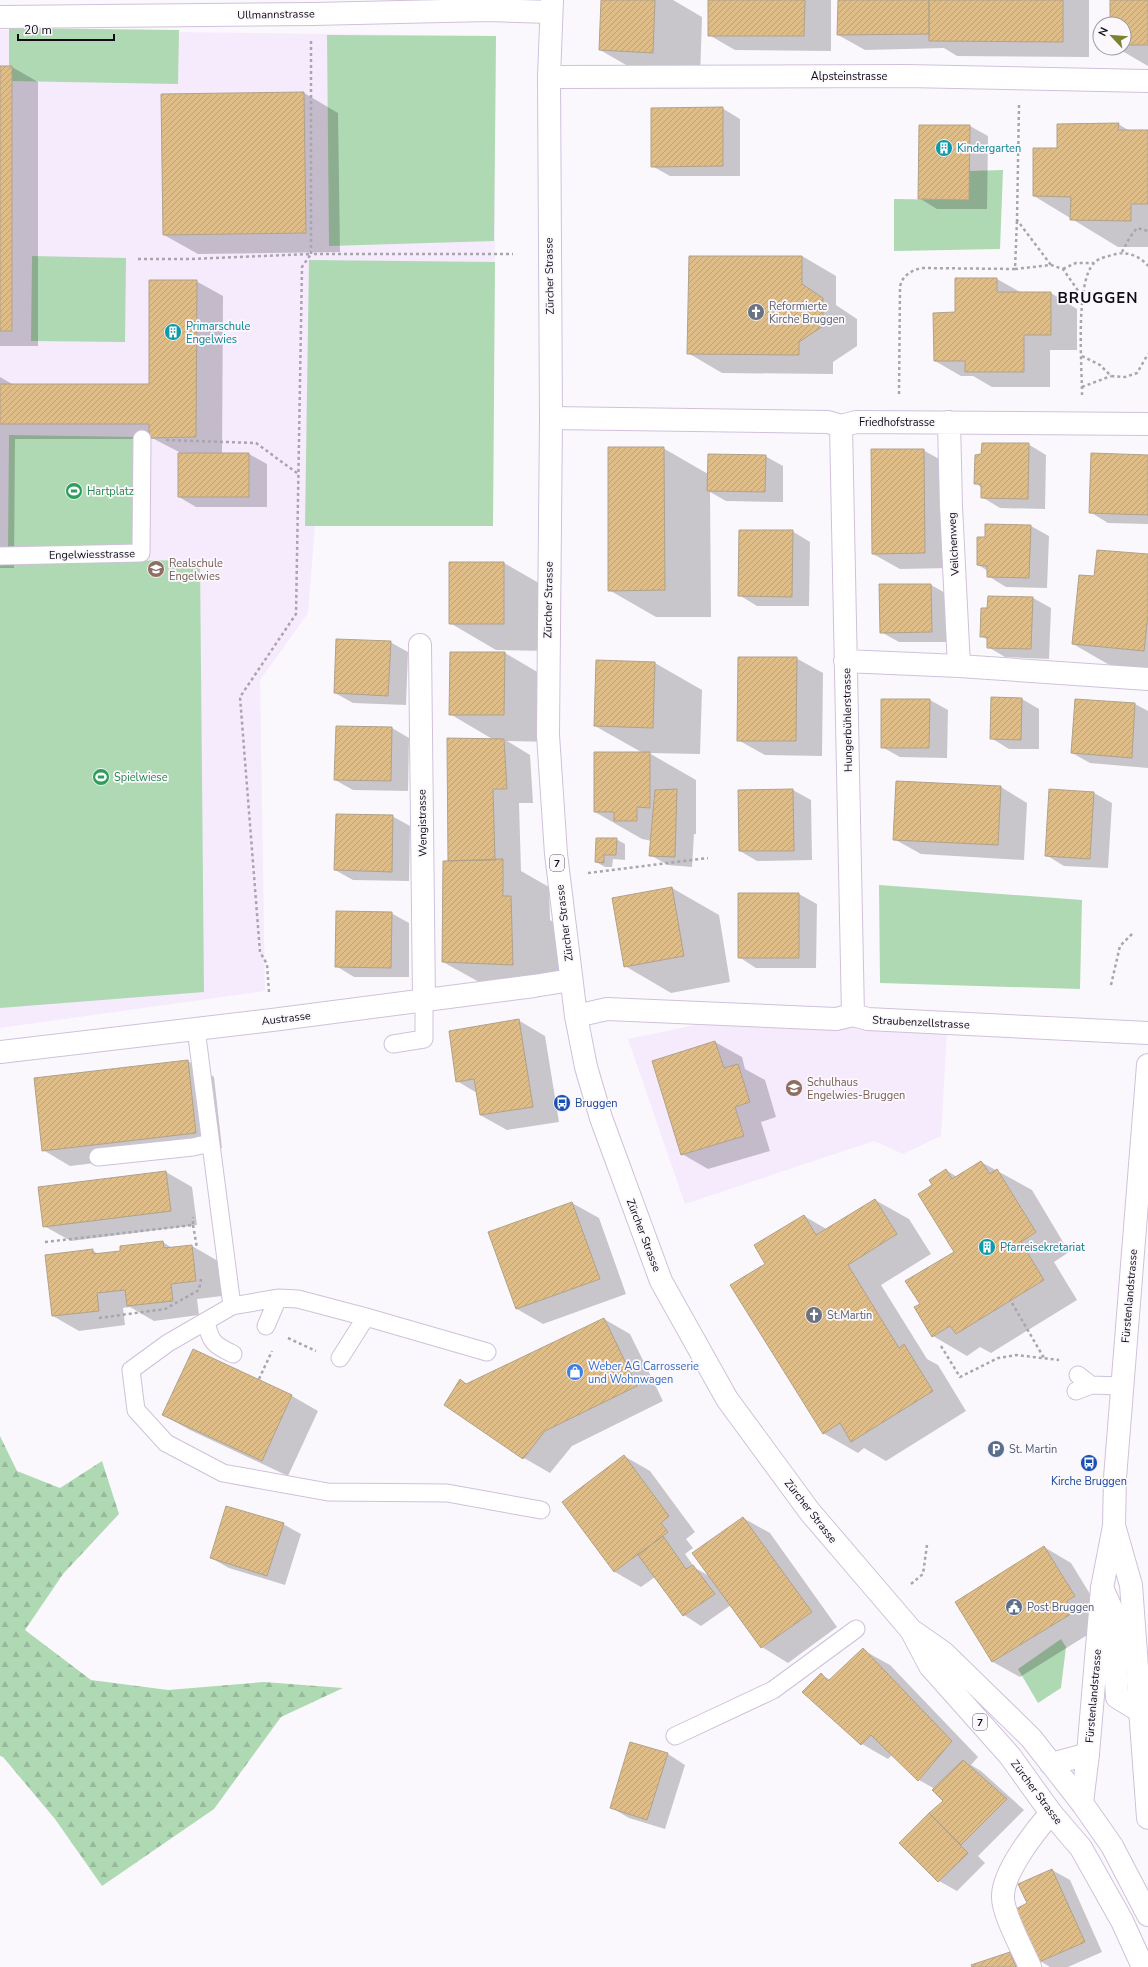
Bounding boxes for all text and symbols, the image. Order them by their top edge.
street label: Ullmannstrasse [237,6,315,23]
scale bar [18,16,114,42]
north arrow [1092,16,1132,56]
text: 20 m [24,22,52,38]
text: N [1095,25,1112,39]
street label: Alpsteinstrasse [811,69,887,84]
building icon: Kindergarten [934,138,954,158]
place label: Kindergarten [957,141,1021,156]
street label: Zürcher Strasse [541,237,558,315]
district label: BRUGGEN [1058,288,1138,308]
place label: Reformierte Kirche Bruggen [769,299,845,327]
church icon: Reformierte Kirche Bruggen [746,302,766,322]
place label: Primarschule Engelwies [186,319,250,347]
building icon: Primarschule Engelwies [163,322,183,342]
street label: Friedhofstrasse [859,415,935,430]
sports icon: Hartplatz [64,481,84,501]
place label: Hartplatz [87,484,134,499]
street label: Veilchenweg [944,512,963,577]
street label: Engelwiesstrasse [49,546,135,563]
place label: Realschule Engelwies [169,556,223,584]
school or university icon: Realschule Engelwies [146,559,166,579]
street label: Zürcher Strasse [540,561,557,639]
street label: Hungerbühlerstrasse [839,668,856,772]
sports icon: Spielwiese [91,767,111,787]
place label: Spielwiese [114,770,168,785]
street label: Wengistrasse [414,789,431,857]
road number: 7 [550,855,564,871]
street label: Zürcher Strasse [552,884,577,962]
street label: Austrasse [261,1008,312,1029]
street label: Straubenzellstrasse [872,1012,970,1033]
place label: Schulhaus Engelwies-Bruggen [807,1075,905,1103]
school or university icon: Schulhaus Engelwies-Bruggen [784,1078,804,1098]
bus stop icon: Bruggen [552,1093,572,1113]
place label: Bruggen [575,1096,618,1111]
street label: Zürcher Strasse [623,1196,664,1274]
building icon: Pfarreisekretariat [977,1237,997,1257]
place label: Pfarreisekretariat [1000,1240,1085,1255]
street label: Fürstenlandstrasse [1118,1248,1141,1344]
church icon: St.Martin [804,1305,824,1325]
place label: St.Martin [827,1308,872,1323]
place label: Weber AG Carrosserie und Wohnwagen [588,1359,699,1387]
shop icon: Weber AG Carrosserie und Wohnwagen [565,1362,585,1382]
parking icon: St. Martin [986,1439,1006,1459]
place label: St. Martin [1009,1442,1057,1457]
bus stop icon: Kirche Bruggen [1079,1453,1099,1473]
place label: Kirche Bruggen [1051,1474,1127,1489]
street label: Zürcher Strasse [781,1476,840,1546]
public building icon: Post Bruggen [1004,1597,1024,1617]
place label: Post Bruggen [1027,1600,1094,1615]
street label: Fürstenlandstrasse [1082,1648,1105,1744]
road number: 7 [973,1714,987,1730]
street label: Zürcher Strasse [1007,1757,1066,1828]

